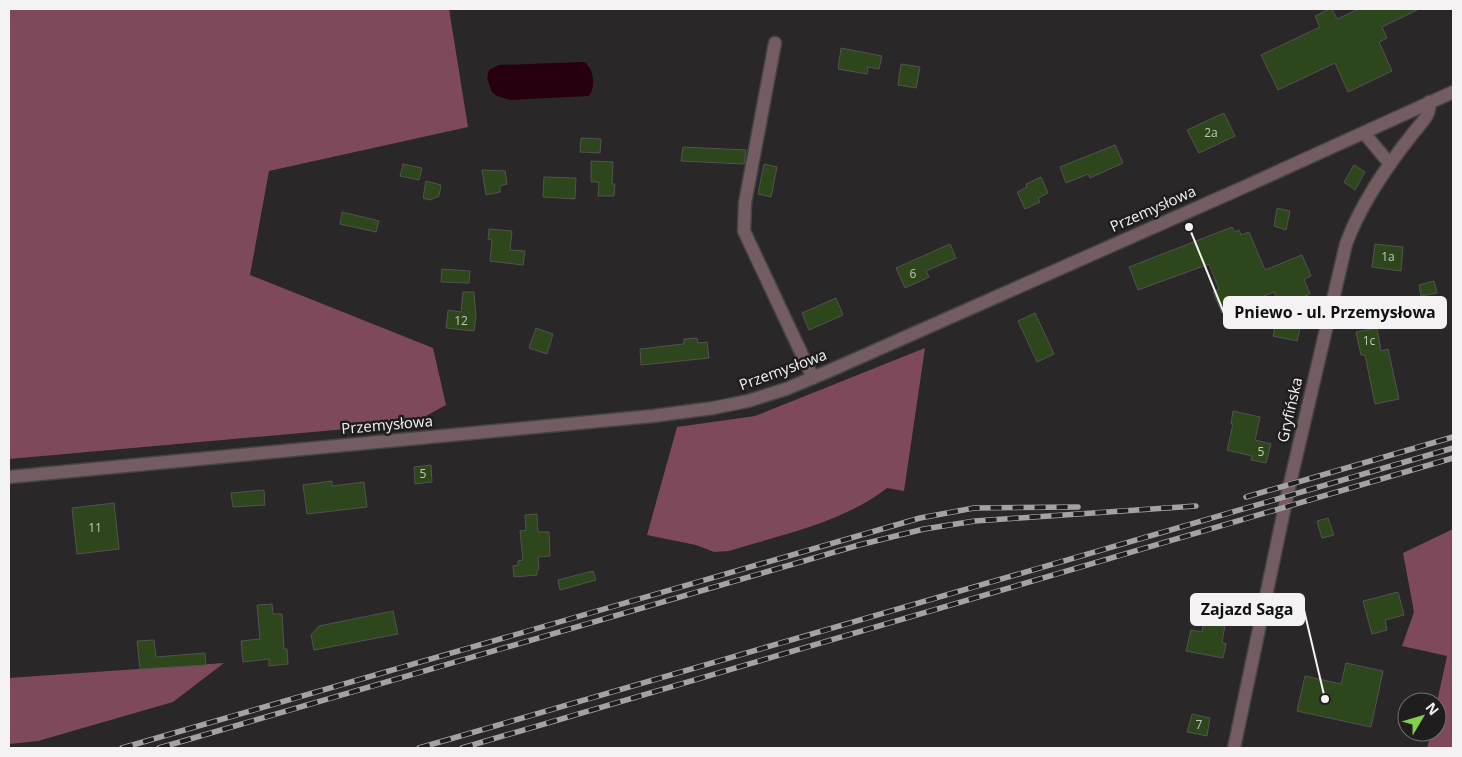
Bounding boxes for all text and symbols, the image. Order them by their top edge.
house number: 2a [1204,124,1218,141]
street label: Przemysłowa [1107,180,1199,236]
house number: 1a [1381,248,1395,265]
house number: 6 [910,265,917,282]
callout: Pniewo - ul. Przemysłowa [1224,297,1446,328]
text: Pniewo - ul. Przemysłowa [1234,301,1436,323]
house number: 12 [454,312,468,329]
house number: 1c [1363,332,1376,349]
street label: Przemysłowa [736,344,829,394]
street label: Gryfińska [1272,375,1306,444]
street label: Przemysłowa [340,410,434,438]
house number: 5 [1258,443,1265,460]
house number: 5 [420,465,427,482]
house number: 11 [88,519,102,536]
callout: Zajazd Saga [1191,594,1304,625]
text: Zajazd Saga [1201,598,1293,620]
north arrow [1397,692,1447,742]
text: N [1422,698,1444,719]
house number: 7 [1196,716,1203,733]

